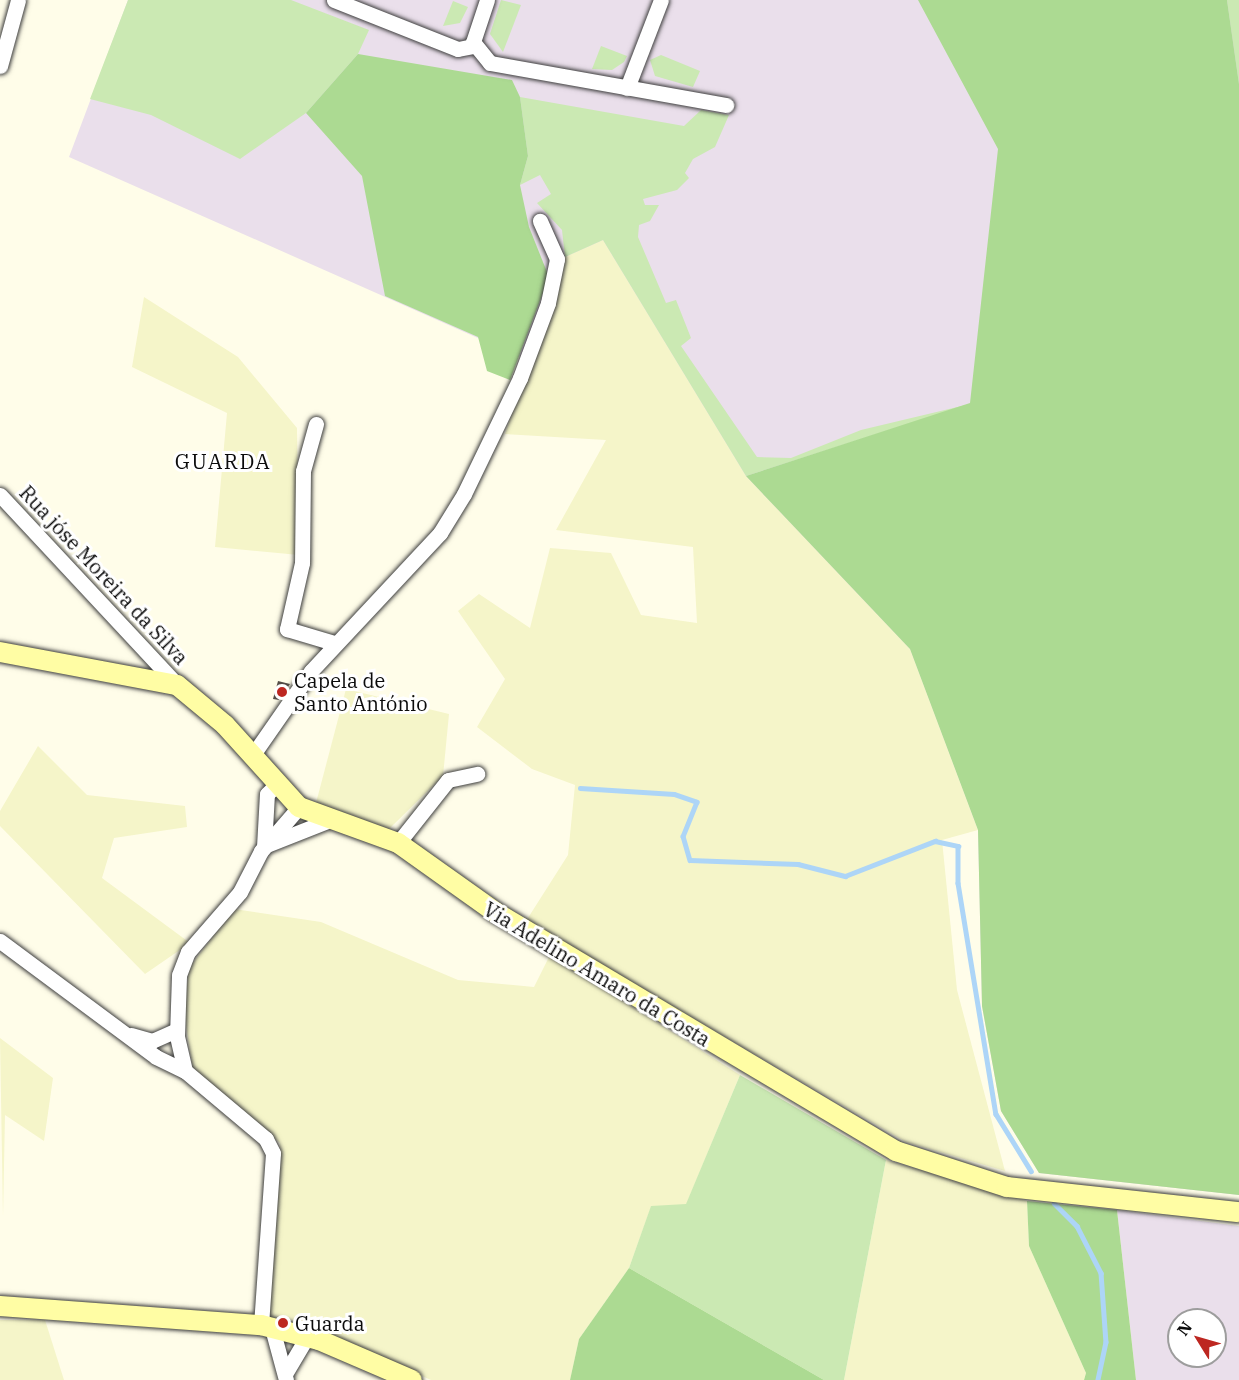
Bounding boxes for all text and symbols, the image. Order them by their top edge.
district label: GUARDA [175,448,271,474]
street label: Rua jóse Moreira da Silva [15,481,193,669]
place label: Capela de Santo António [294,668,428,715]
marker: Capela de Santo António [275,685,289,699]
street label: Via Adelino Amaro da Costa [479,897,715,1051]
north arrow [1167,1308,1227,1368]
place label: Guarda [295,1311,365,1335]
marker: Guarda [276,1316,290,1330]
text: N [1172,1317,1196,1339]

